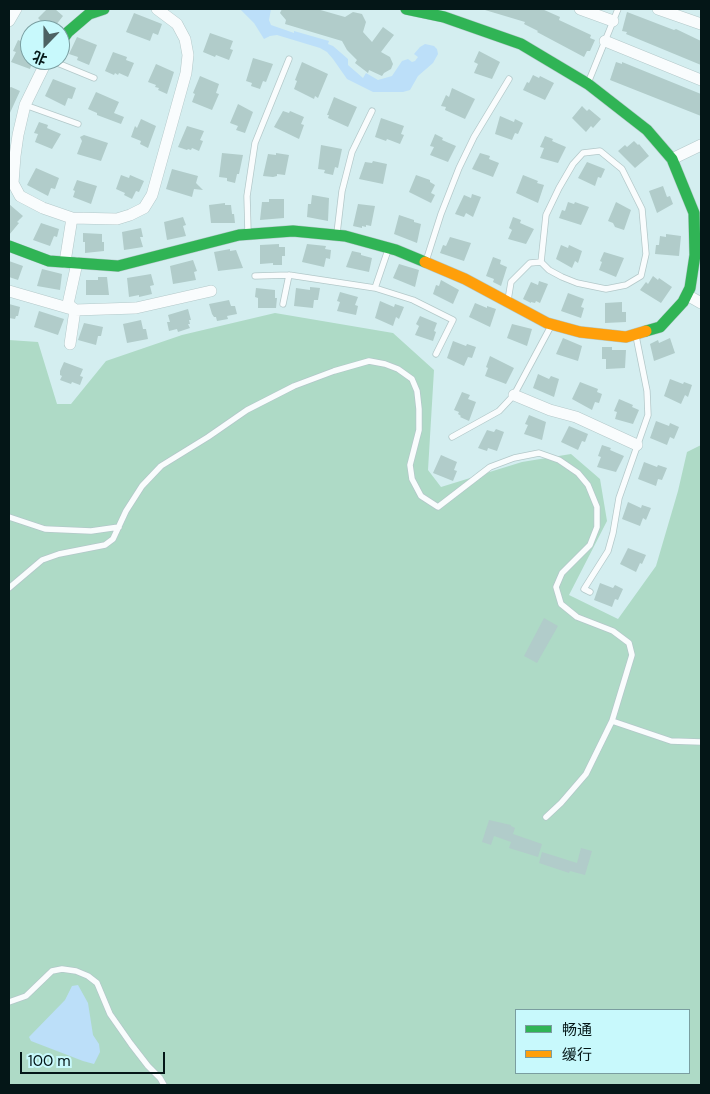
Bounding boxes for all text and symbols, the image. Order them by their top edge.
north arrow [20,20,70,70]
text: 北 [30,47,50,69]
legend [515,1009,690,1074]
text: 畅通 [562,1020,592,1040]
scale bar [22,1042,168,1074]
text: 缓行 [562,1045,592,1065]
text: 100 m [28,1051,71,1071]

